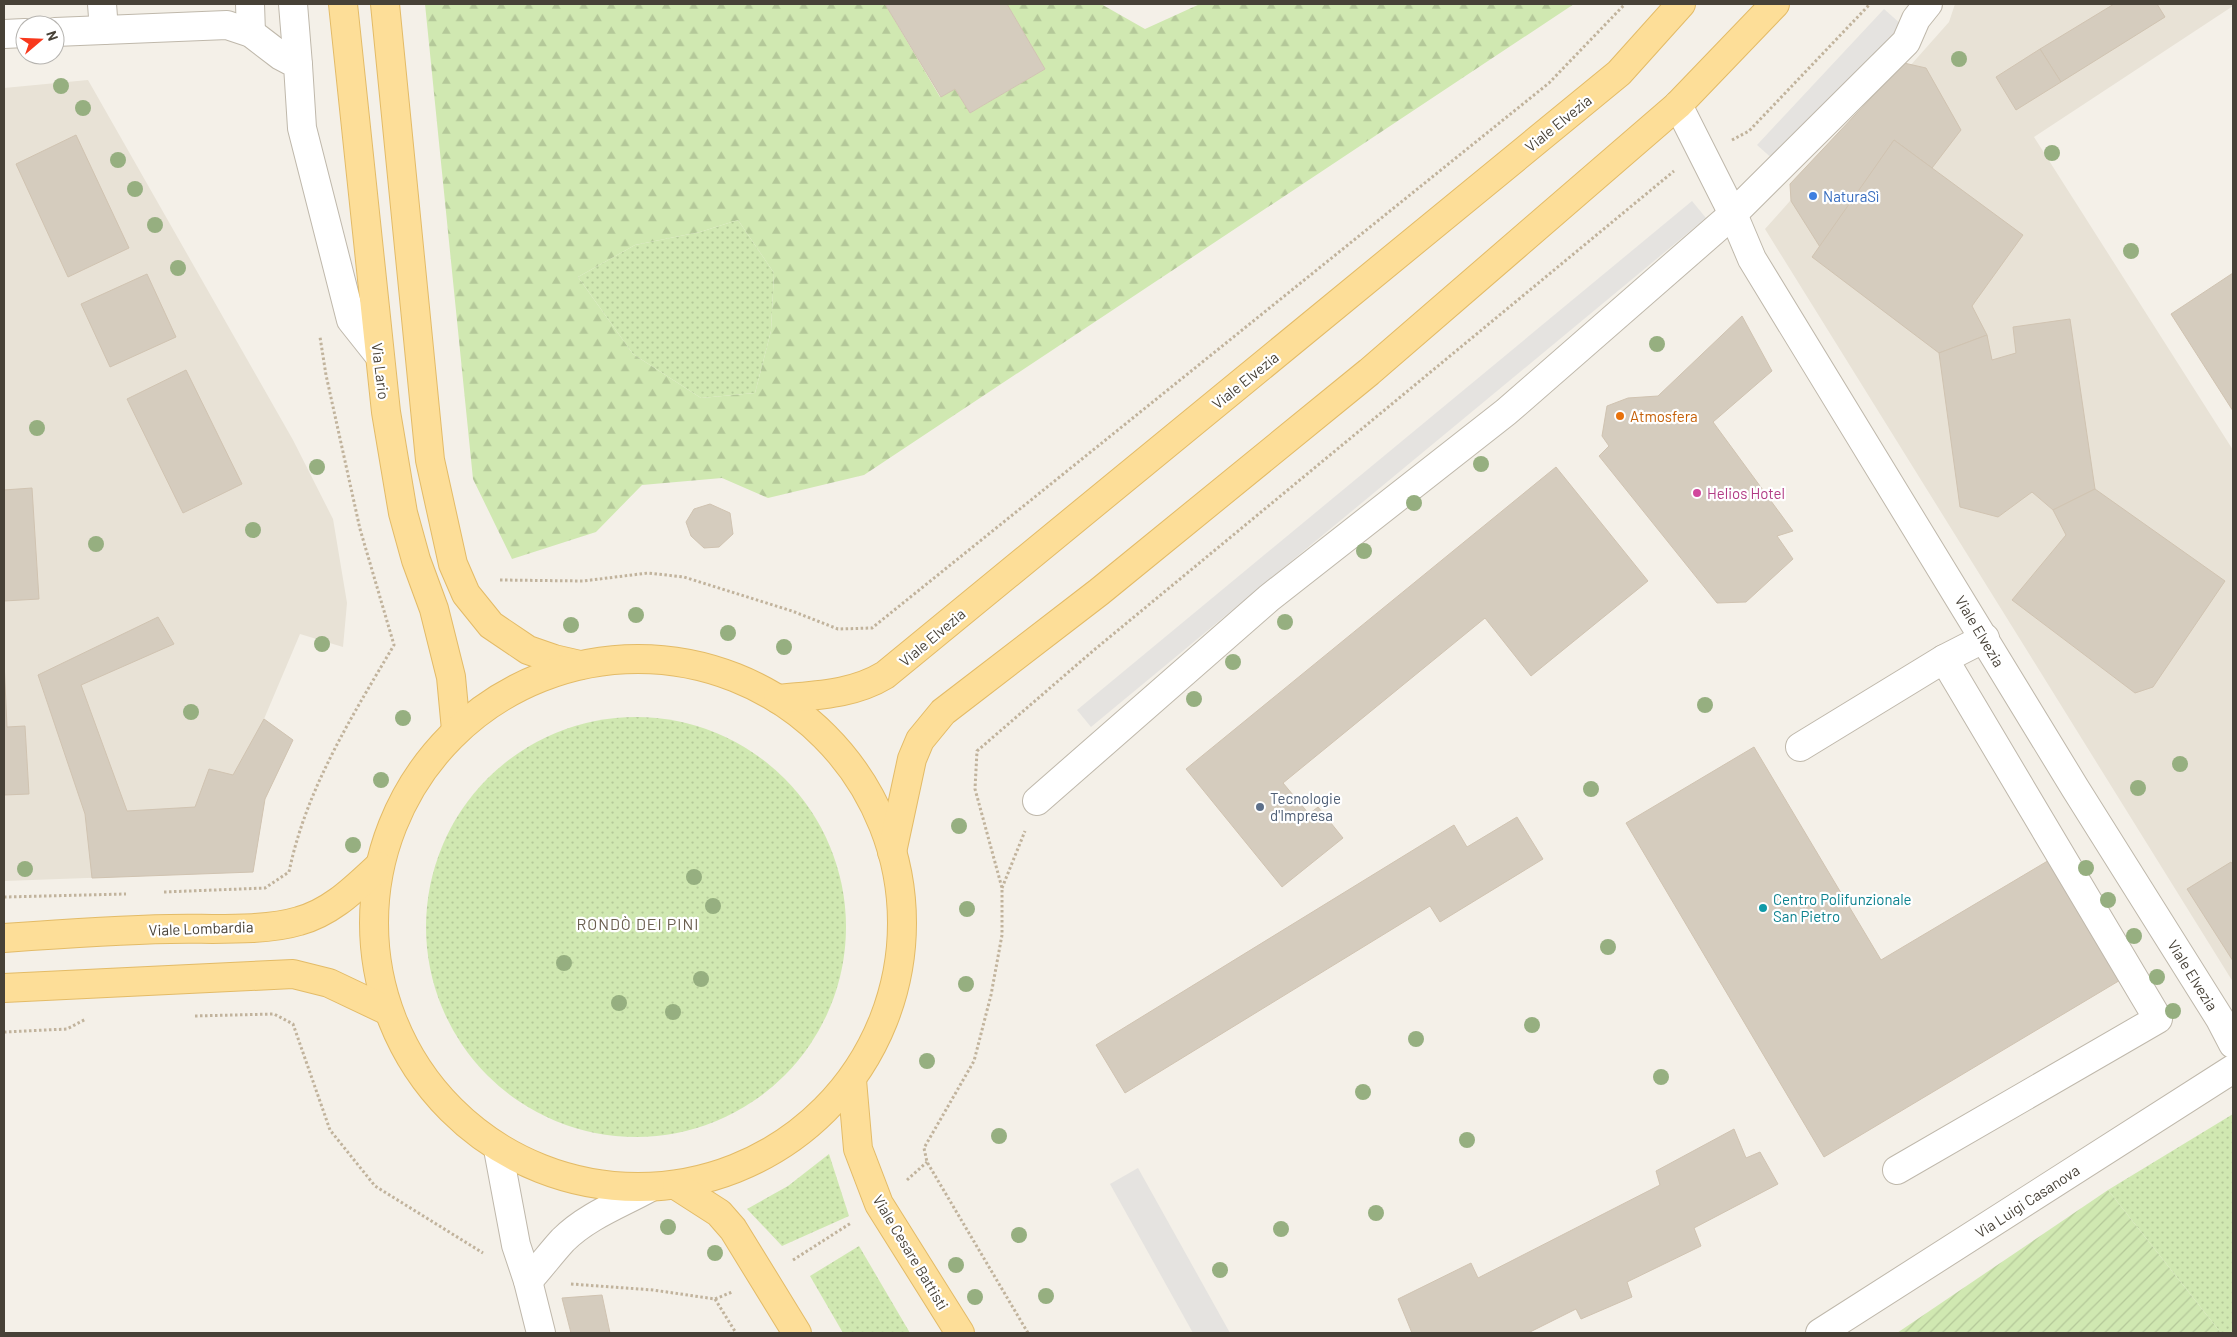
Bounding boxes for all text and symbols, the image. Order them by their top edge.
north arrow [15,15,65,65]
text: N [43,28,62,43]
street label: Viale Elvezia [1521,91,1595,155]
place label: NaturaSì [1823,187,1879,205]
marker: NaturaSì [1807,190,1819,202]
street label: Via Lario [369,342,393,400]
street label: Viale Elvezia [1208,348,1282,412]
place label: Atmosfera [1630,407,1698,425]
marker: Atmosfera [1614,410,1626,422]
place label: Helios Hotel [1707,484,1785,502]
marker: Helios Hotel [1691,487,1703,499]
street label: Viale Elvezia [1952,592,2008,670]
street label: Viale Elvezia [895,604,969,670]
place label: Tecnologie d'Impresa [1270,789,1341,824]
marker: Tecnologie d'Impresa [1254,801,1266,813]
place label: Centro Polifunzionale San Pietro [1773,890,1912,925]
marker: Centro Polifunzionale San Pietro [1757,902,1769,914]
district label: RONDÒ DEI PINI [577,914,699,933]
street label: Viale Lombardia [148,917,254,939]
street label: Viale Elvezia [2164,936,2222,1014]
street label: Via Luigi Casanova [1972,1161,2082,1241]
street label: Viale Cesare Battisti [870,1191,952,1313]

